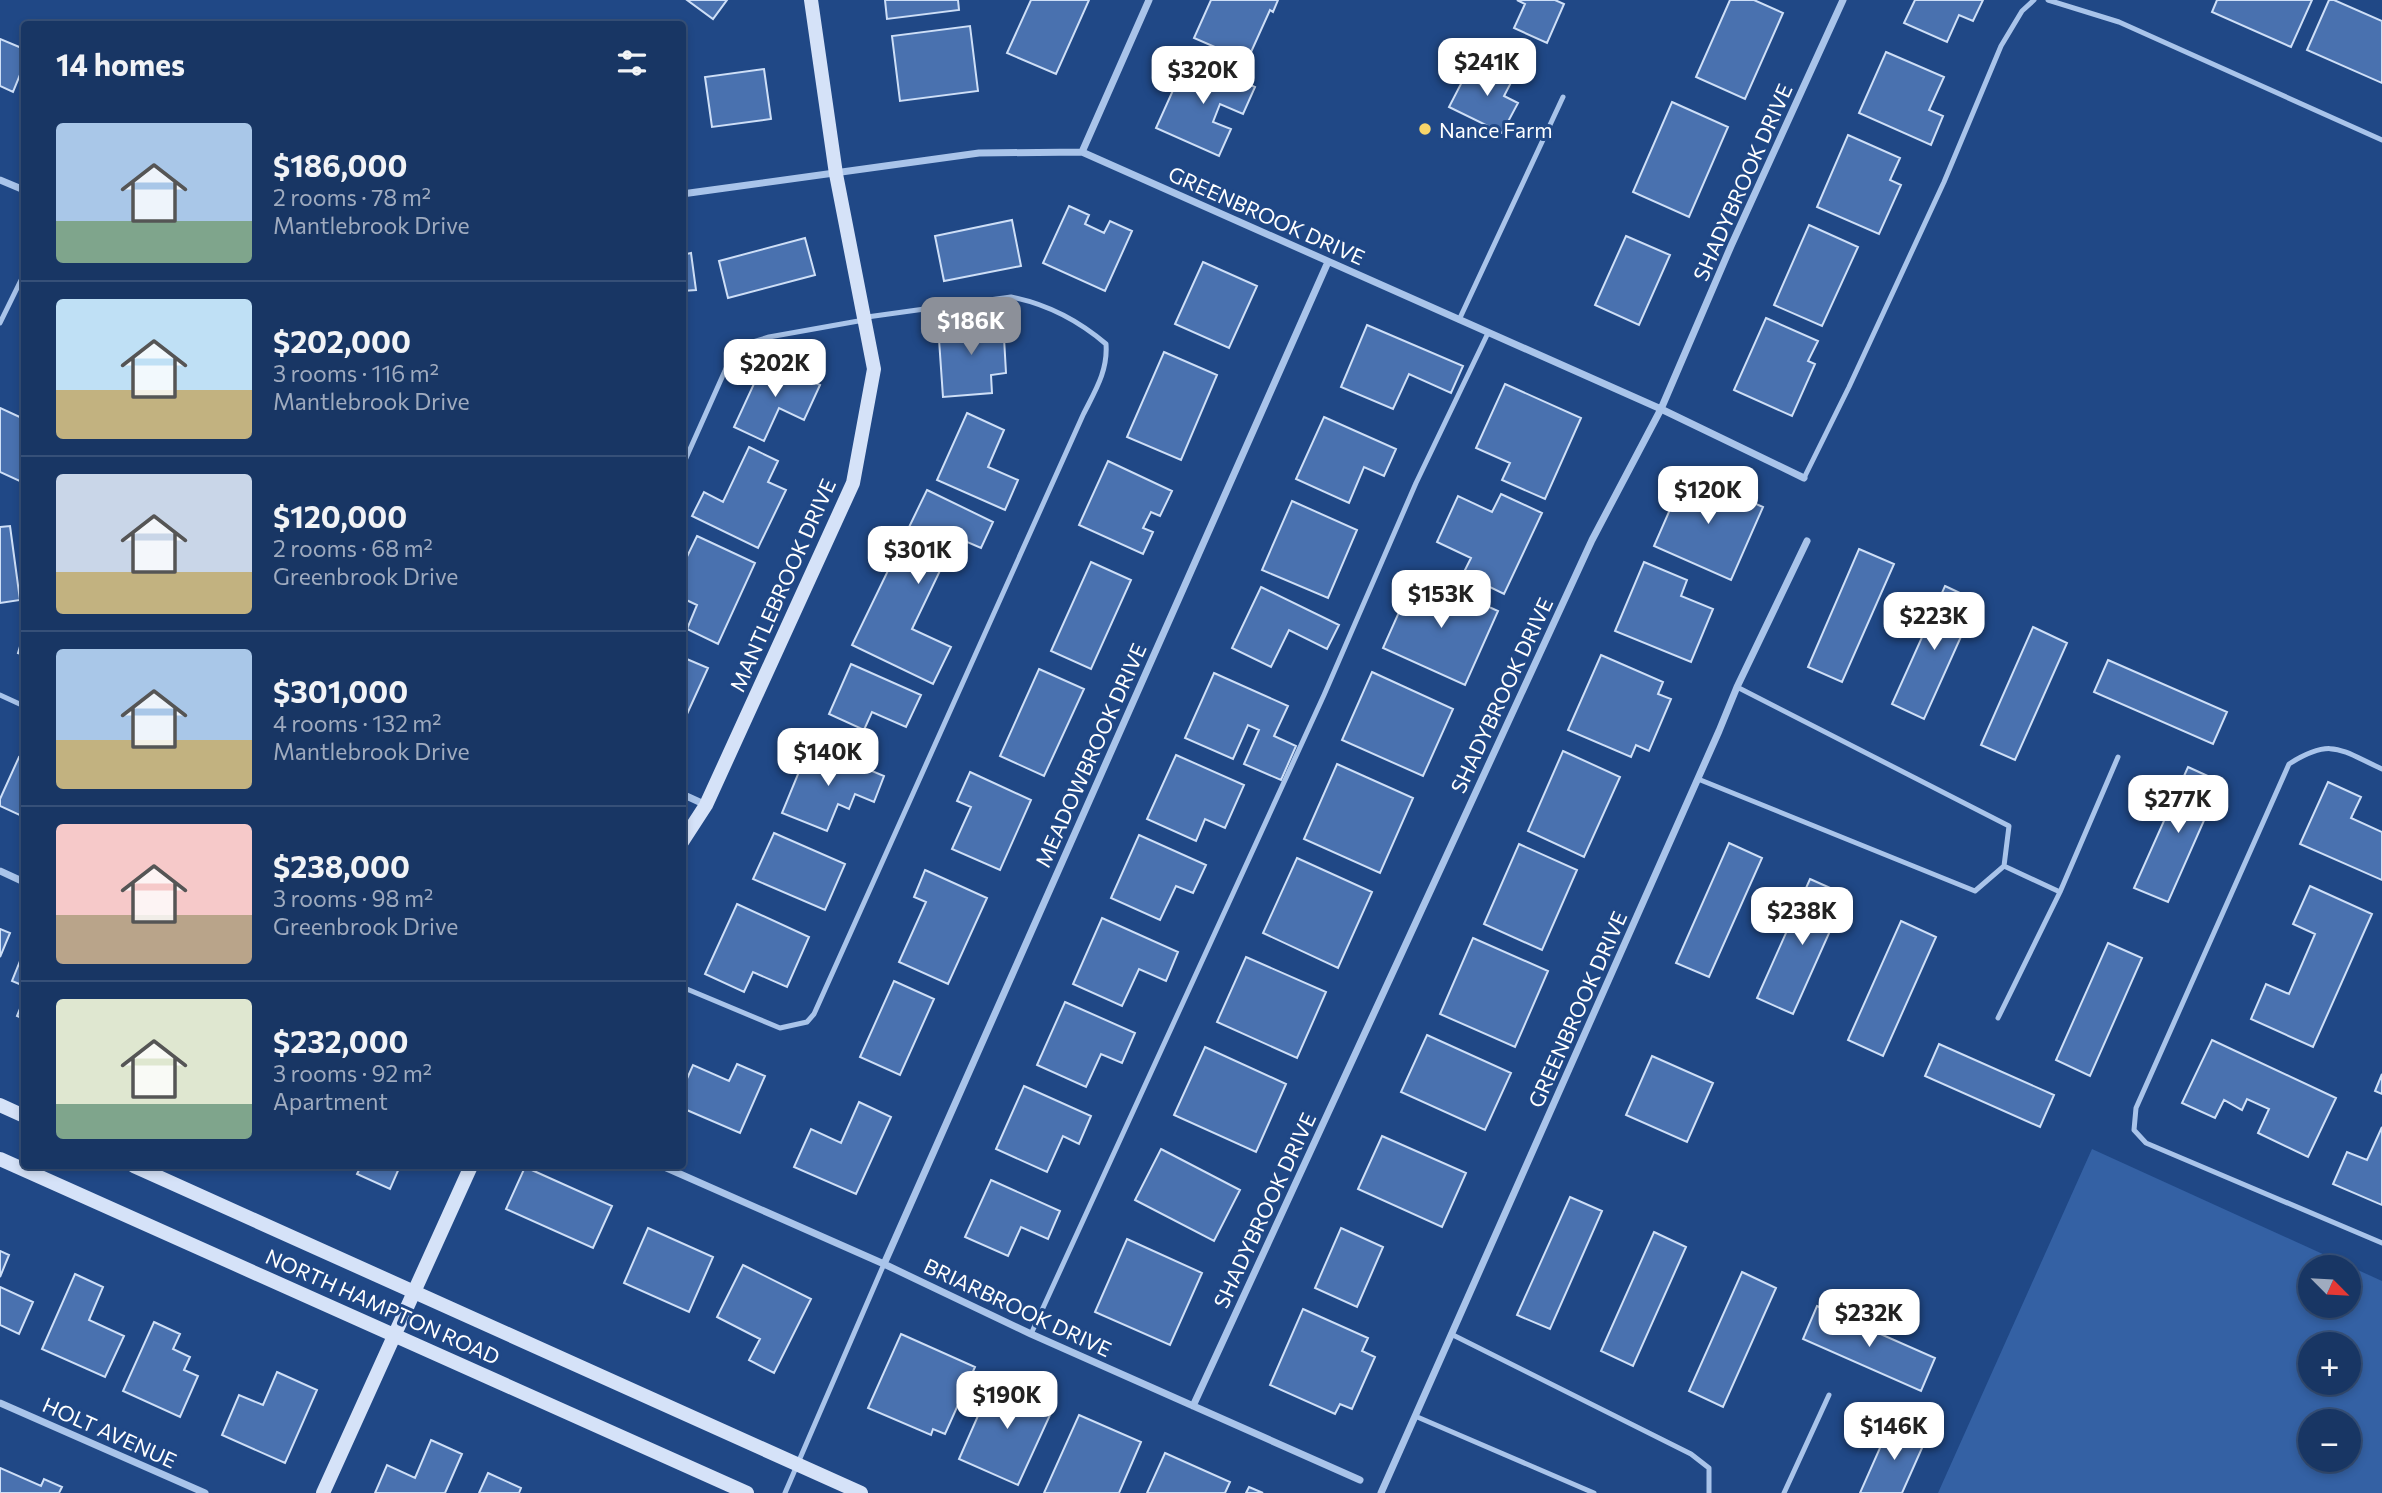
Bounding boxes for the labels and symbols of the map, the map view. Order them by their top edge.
pin: $241K [1438,38,1536,98]
pin: $320K [1154,46,1252,106]
street label: SHADYBROOK DRIVE [1687,80,1797,284]
place label: Nance Farm [1439,117,1553,142]
marker: Nance Farm [1417,121,1433,137]
street label: GREENBROOK DRIVE [1165,160,1369,270]
pin: $186K [922,298,1020,357]
pin: $202K [726,340,824,399]
pin: $120K [1659,466,1757,526]
street label: MANTLEBROOK DRIVE [724,475,840,695]
pin: $301K [869,526,967,586]
pin: $153K [1392,570,1490,630]
pin: $223K [1885,592,1983,652]
street label: SHADYBROOK DRIVE [1445,593,1557,797]
street label: MEADOWBROOK DRIVE [1029,639,1151,871]
pin: $140K [779,728,877,788]
pin: $277K [2129,776,2227,835]
pin: $238K [1753,888,1851,947]
street label: GREENBROOK DRIVE [1522,907,1632,1111]
street label: SHADYBROOK DRIVE [1208,1108,1320,1312]
street label: NORTH HAMPTON ROAD [262,1243,504,1369]
street label: BRIARBROOK DRIVE [920,1253,1116,1361]
north arrow [2298,1255,2361,1318]
pin: $232K [1820,1290,1918,1349]
pin: $190K [958,1372,1056,1431]
street label: HOLT AVENUE [39,1391,181,1473]
pin: $146K [1845,1402,1943,1462]

